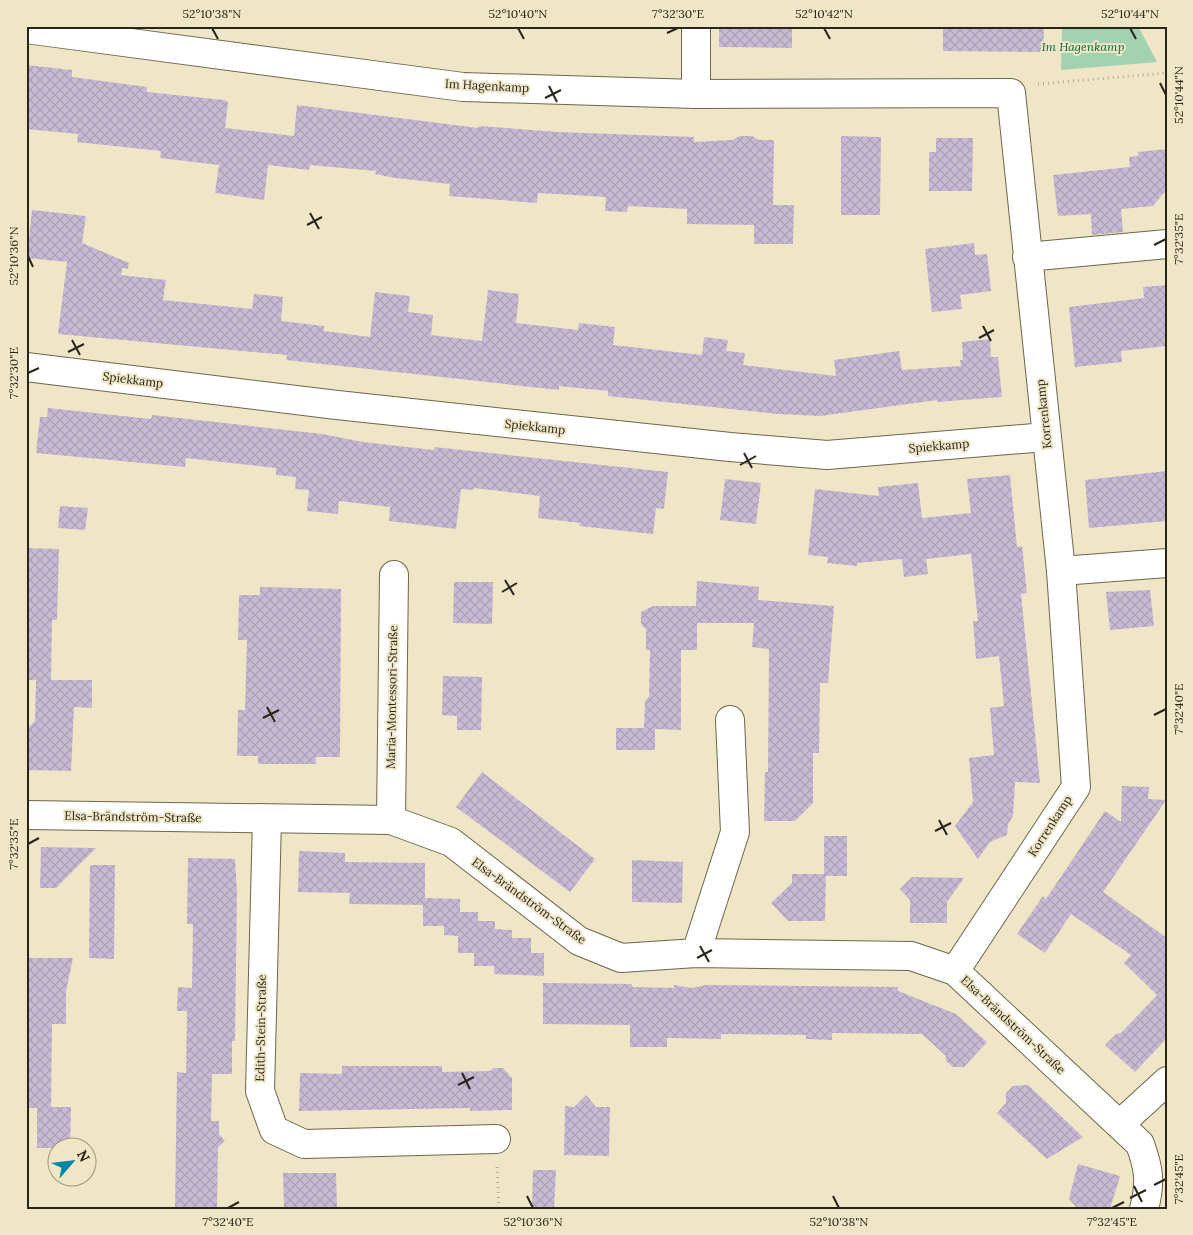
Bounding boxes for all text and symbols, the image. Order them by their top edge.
text: 52°10'38"N [183,6,241,21]
text: 52°10'40"N [489,6,547,21]
text: 7°32'30"E [652,6,704,21]
text: 52°10'42"N [795,6,853,21]
text: 52°10'44"N [1101,6,1159,21]
park label: Im Hagenkamp [1042,39,1125,54]
text: 52°10'44"N [1171,66,1186,124]
street label: Im Hagenkamp [445,76,529,95]
text: 7°32'35"E [1171,214,1186,264]
text: 52°10'36"N [6,226,21,286]
text: 7°32'30"E [6,347,21,399]
street label: Spiekkamp [102,368,164,391]
street label: Korrenkamp [1032,379,1055,449]
street label: Spiekkamp [504,416,566,437]
street label: Spiekkamp [908,435,970,456]
street label: Maria-Montessori-Straße [383,625,400,769]
text: 7°32'40"E [1171,683,1186,735]
street label: Korrenkamp [1024,792,1075,859]
street label: Elsa-Brändström-Straße [64,808,202,825]
text: 7°32'35"E [6,819,21,869]
street label: Elsa-Brändström-Straße [469,854,590,947]
street label: Elsa-Brändström-Straße [958,972,1069,1077]
street label: Edith-Stein-Straße [252,974,269,1082]
north arrow [48,1138,98,1188]
text: N [73,1147,94,1165]
text: 7°32'45"E [1171,1154,1186,1204]
text: 7°32'40"E [202,1214,254,1229]
text: 52°10'36"N [503,1214,563,1229]
text: 52°10'38"N [810,1214,868,1229]
text: 7°32'45"E [1087,1214,1137,1229]

